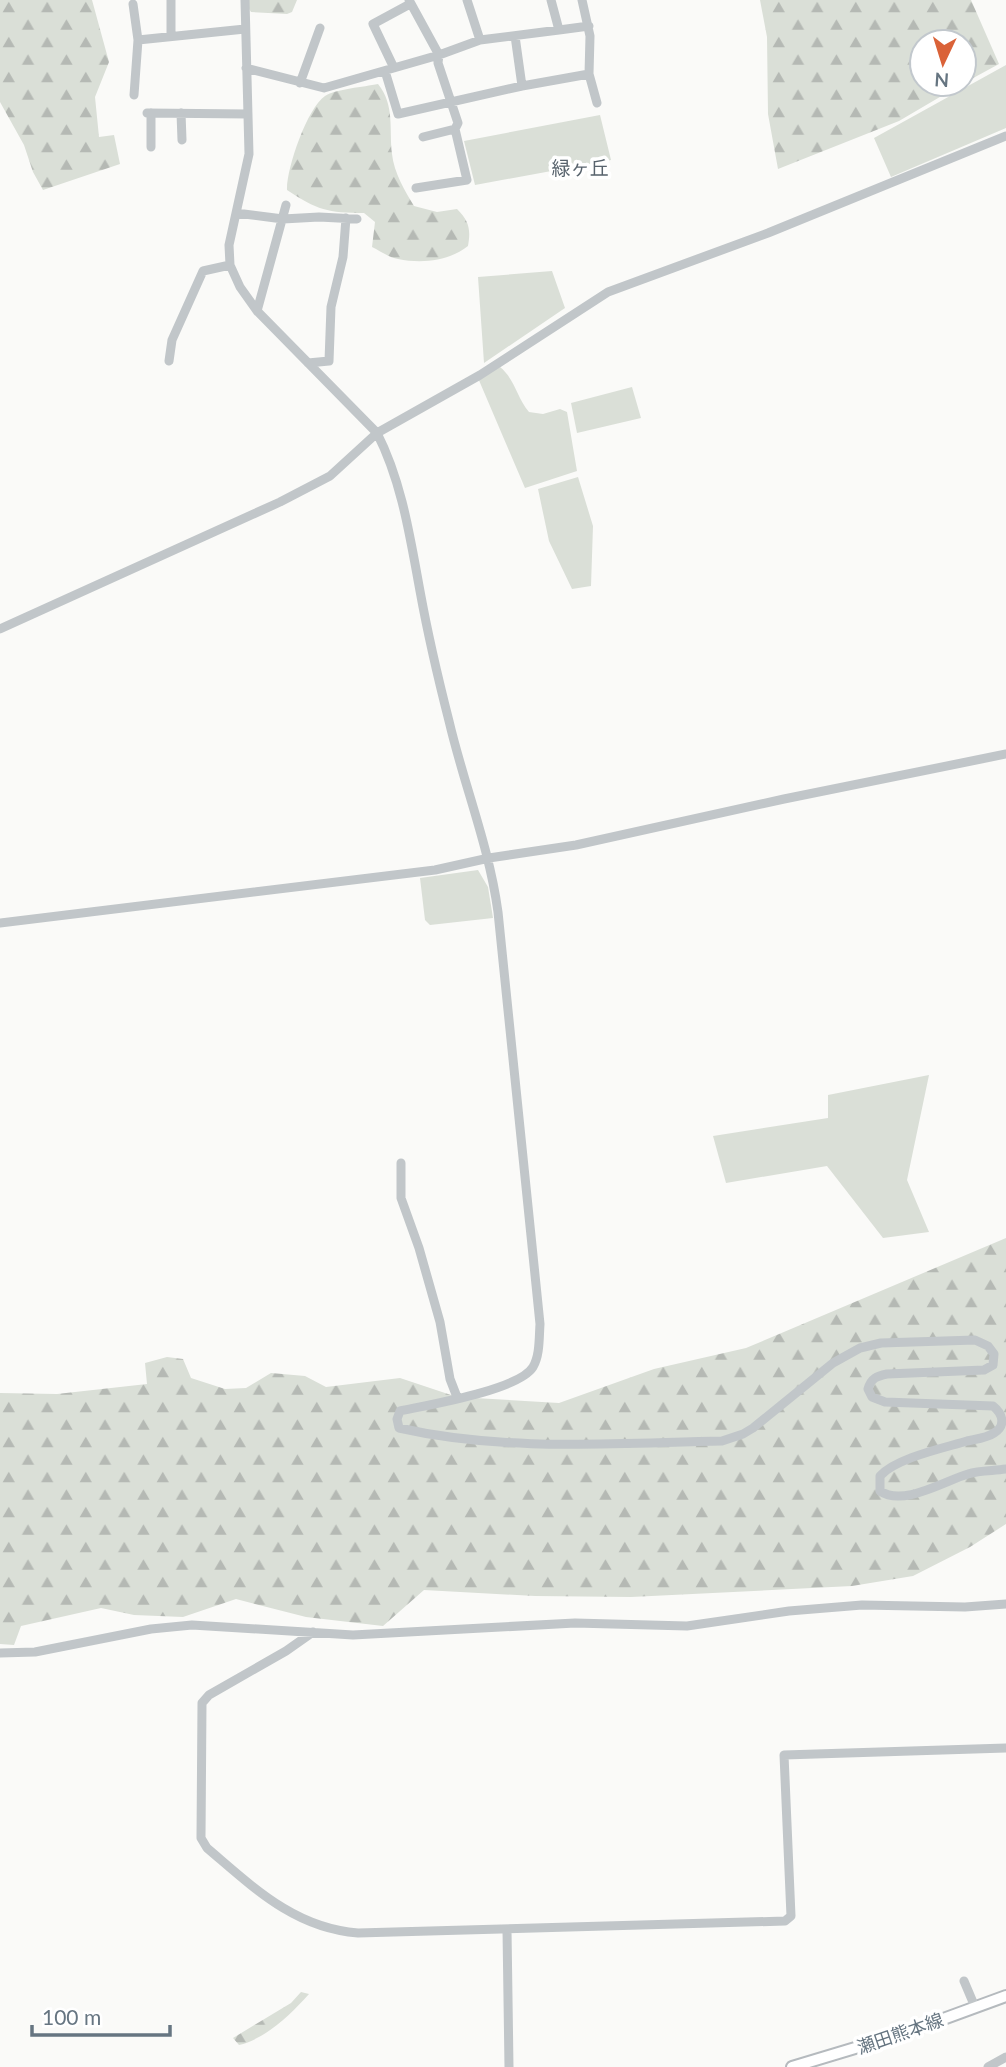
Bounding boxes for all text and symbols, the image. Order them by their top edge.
north arrow [908,28,978,98]
text: N [934,68,950,92]
district label: 緑ヶ丘 [551,156,609,179]
scale bar [32,1994,170,2038]
text: 100 m [42,2004,101,2029]
street label: 瀬田熊本線 [854,2008,946,2058]

